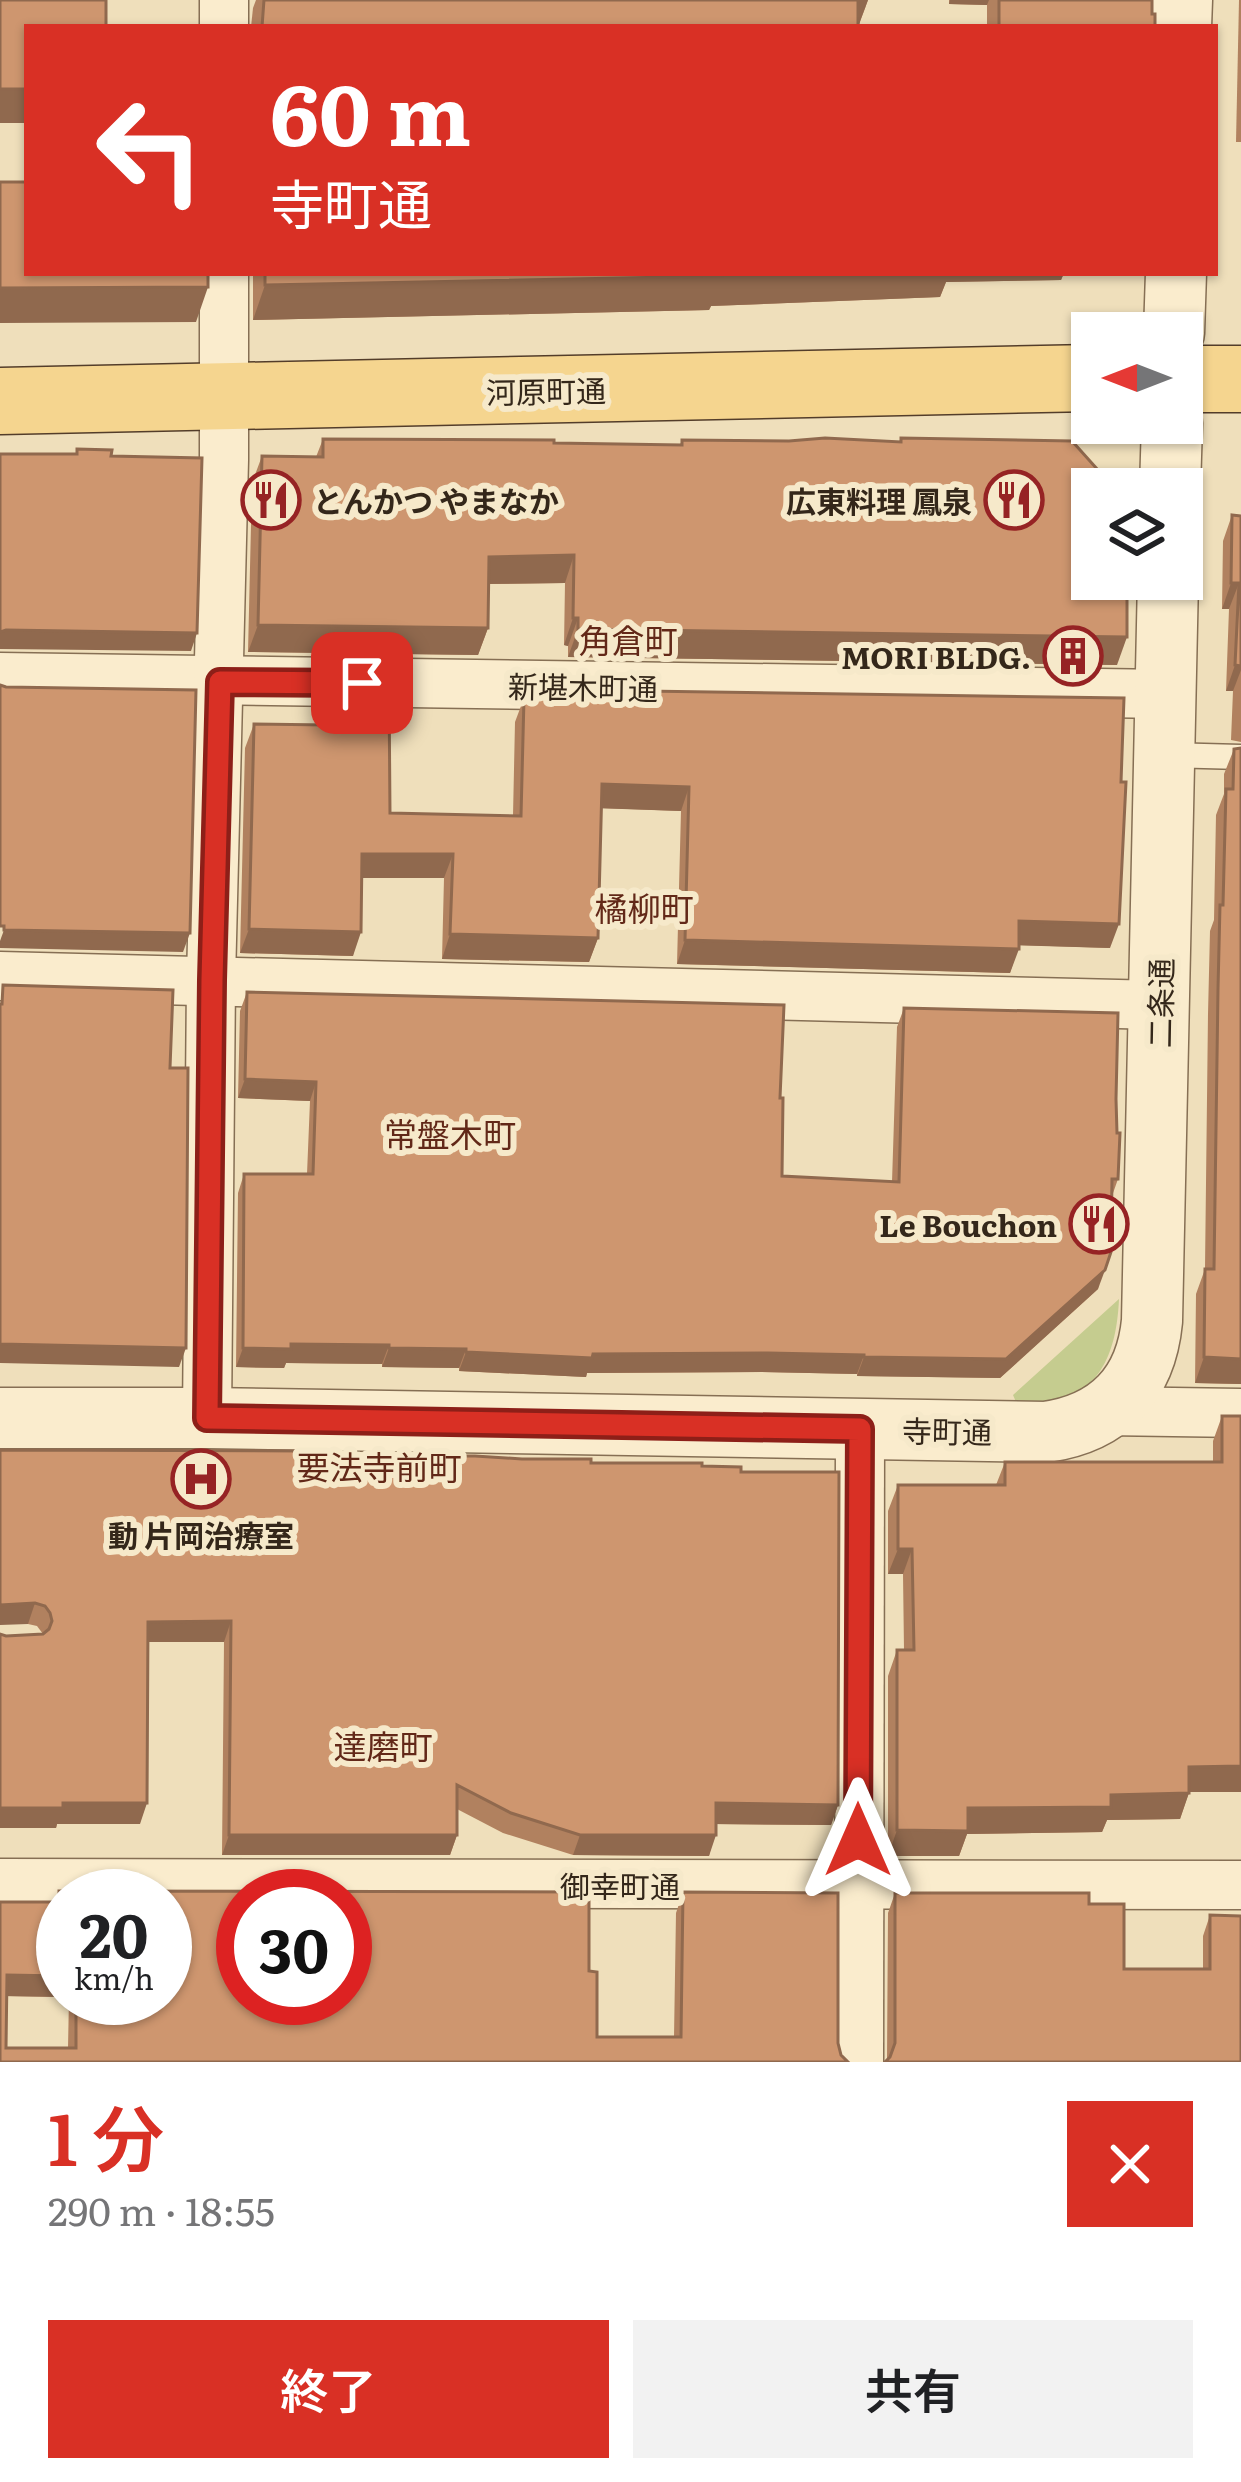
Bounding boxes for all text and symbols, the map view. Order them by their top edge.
text: 60 m [270,47,471,172]
icon: left [72,72,228,228]
text: 寺町通 [270,161,432,242]
north arrow [1071,312,1203,444]
map controls [1071,312,1203,600]
street label: 河原町通 [486,367,606,413]
button: layers [1071,468,1203,600]
restaurant icon: とんかつ やまなか [240,469,302,531]
restaurant icon: 広東料理 鳳泉 [983,469,1045,531]
place label: とんかつ やまなか [313,478,559,522]
place label: 広東料理 鳳泉 [786,478,972,522]
district label: 角倉町 [579,614,678,663]
building icon: MORI BLDG. [1042,625,1104,687]
pin [311,632,413,734]
place label: MORI BLDG. [841,634,1031,678]
icon: arrive [329,650,395,716]
street label: 新堪木町通 [508,663,658,709]
district label: 橘柳町 [595,882,694,931]
street label: 二条通 [1136,958,1182,1048]
district label: 常盤木町 [384,1108,516,1157]
restaurant icon: Le Bouchon [1068,1193,1130,1255]
place label: Le Bouchon [879,1202,1057,1246]
street label: 寺町通 [902,1407,992,1453]
district label: 要法寺前町 [297,1441,462,1490]
hospital icon: 動 片岡治療室 [170,1448,232,1510]
place label: 動 片岡治療室 [108,1512,294,1556]
district label: 達磨町 [334,1720,433,1769]
position arrow [795,1777,921,1903]
street label: 御幸町通 [560,1863,680,1907]
speed limit sign: 30 [216,1869,372,2025]
text: 20 [79,1887,149,1976]
text: km/h [74,1955,154,1999]
text: 1 分 [48,2081,164,2188]
button: close [1067,2101,1193,2227]
text: 290 m · 18:55 [48,2180,275,2238]
button: 終了 [48,2320,609,2458]
button: 共有 [633,2320,1193,2458]

